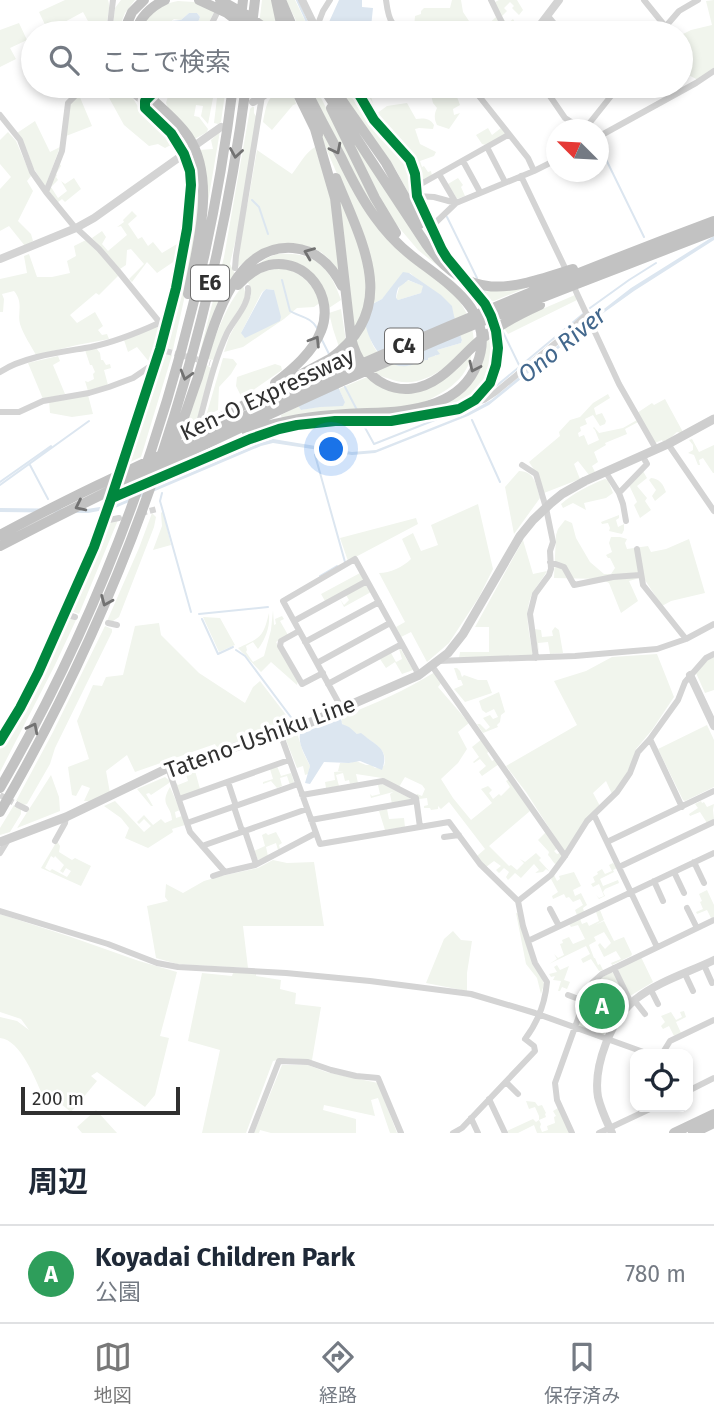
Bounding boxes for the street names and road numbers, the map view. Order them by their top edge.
road number: E6 [191,266,229,300]
road number: C4 [385,328,423,364]
street label: Ken-O Expressway [175,341,359,447]
street label: Tateno-Ushiku Line [161,690,359,784]

